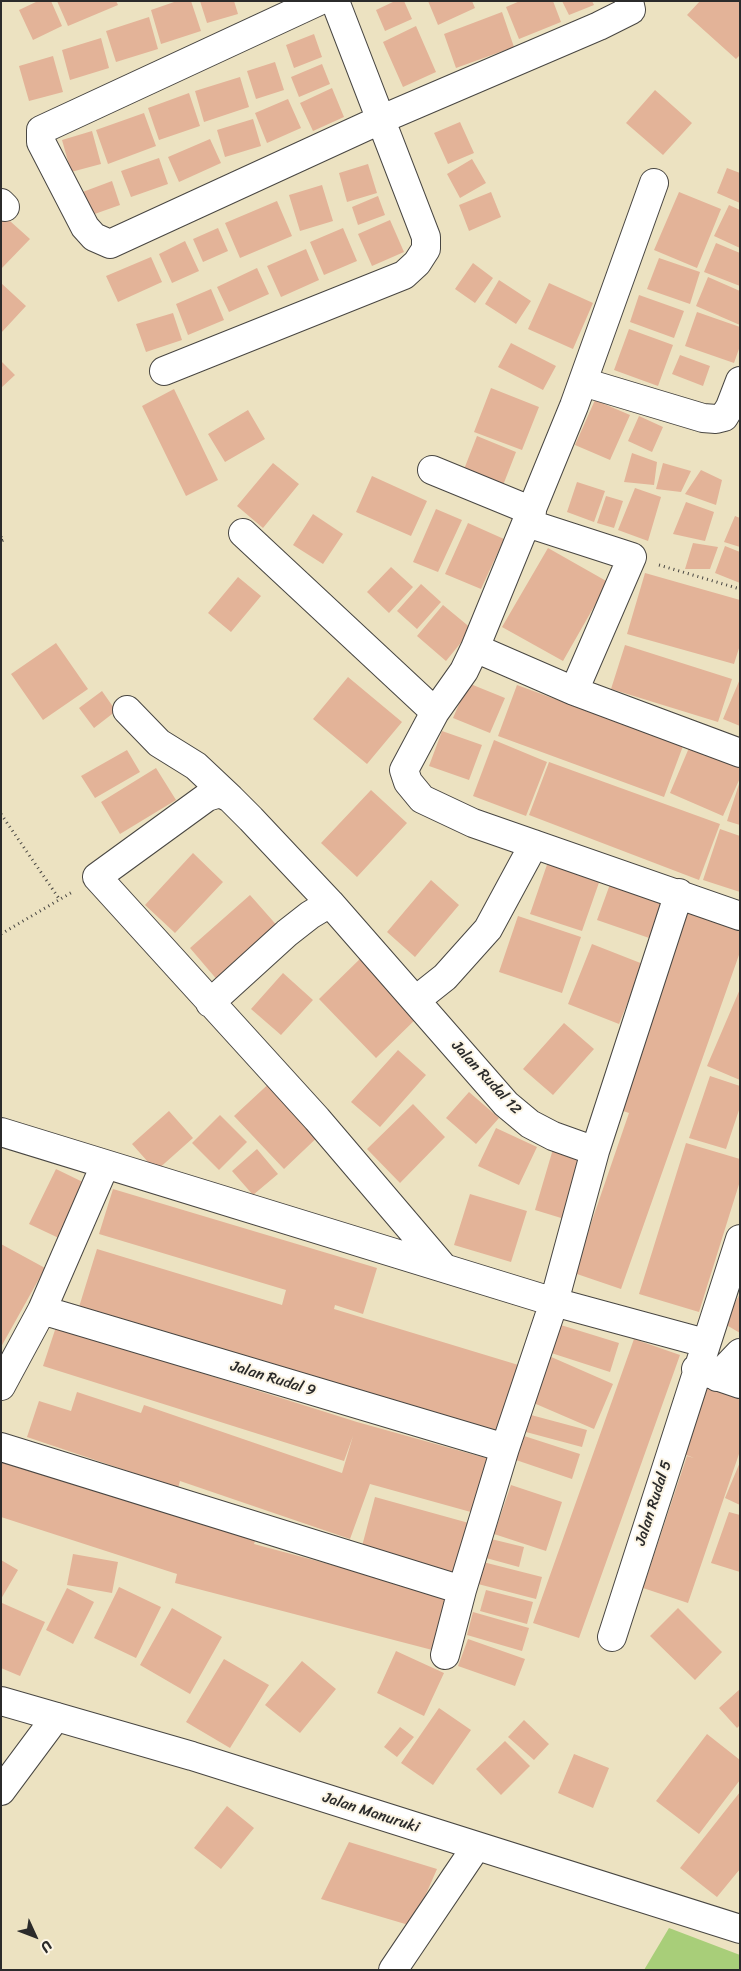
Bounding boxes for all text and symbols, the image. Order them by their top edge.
street label: Jalan Rudal 12 [447,1037,525,1119]
street label: Jalan Rudal 9 [228,1357,318,1401]
street label: Jalan Rudal 5 [632,1458,676,1548]
street label: Jalan Manuruki [320,1789,422,1837]
north arrow [10,1911,60,1961]
text: U [34,1935,59,1958]

